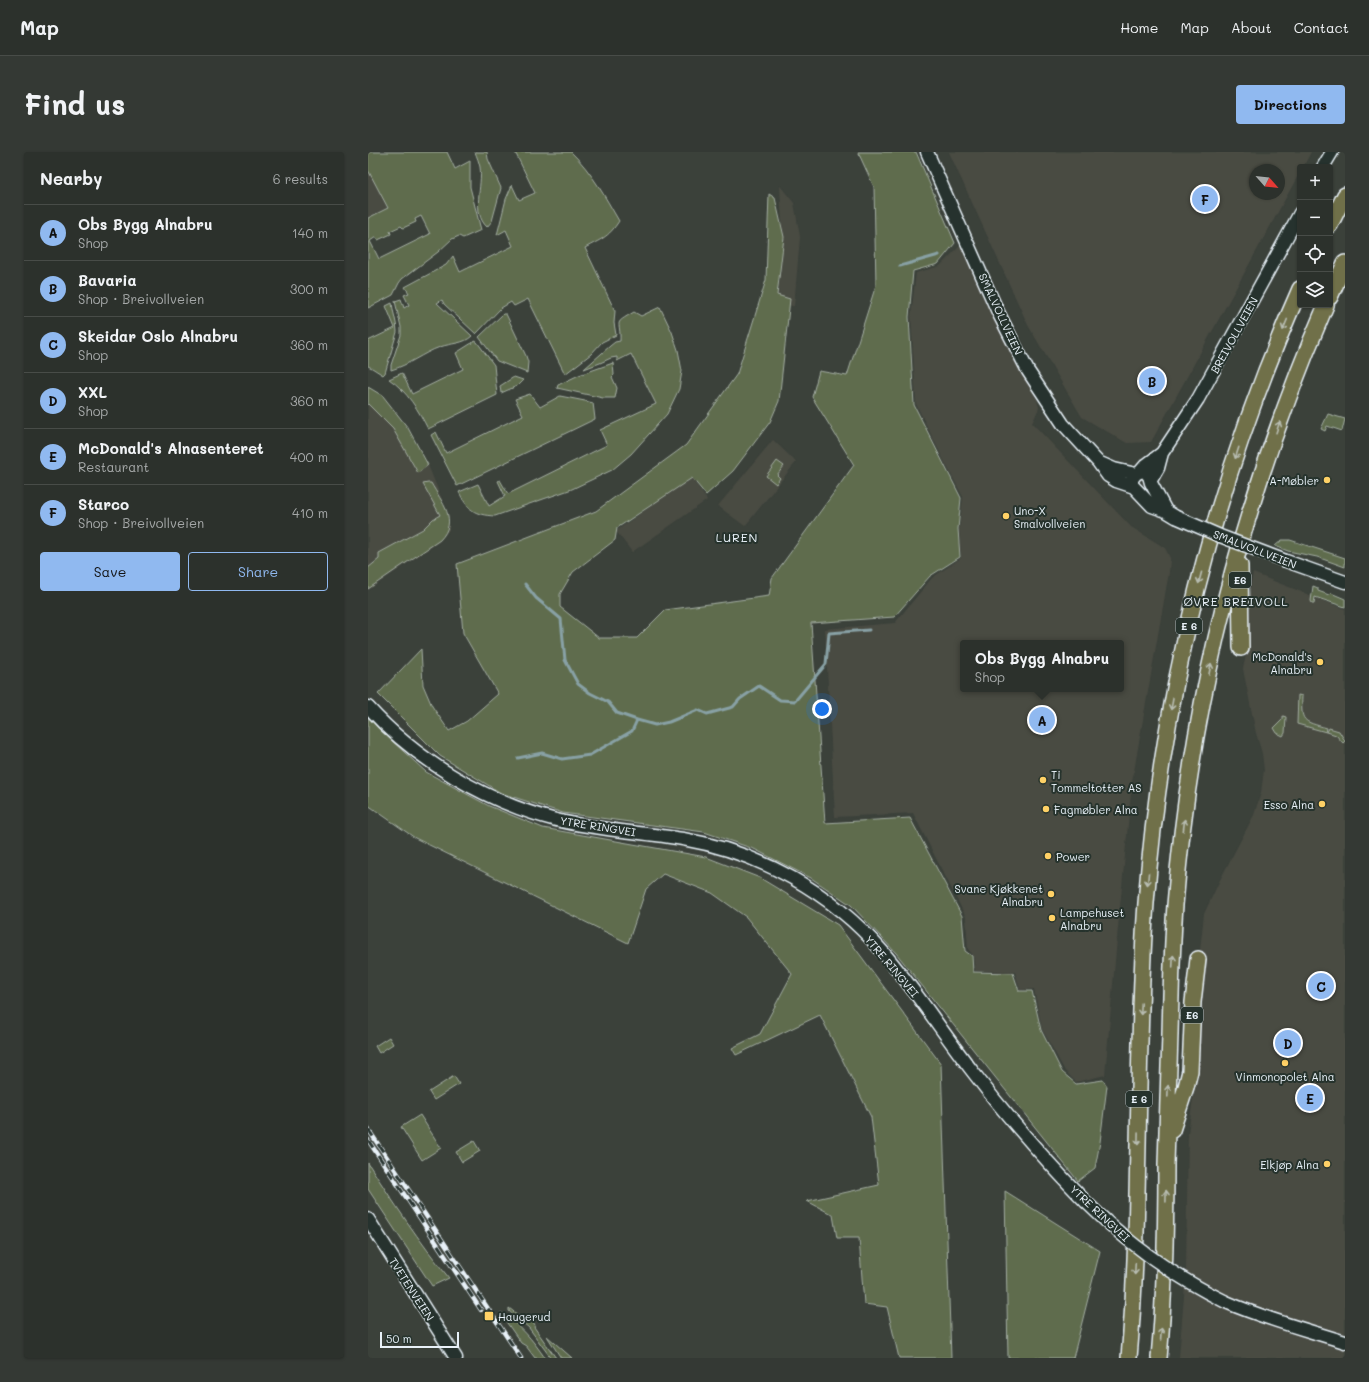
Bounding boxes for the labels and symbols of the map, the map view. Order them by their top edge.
north arrow [1249,164,1285,200]
pin: F [1192,184,1218,214]
street label: SMALVOLLVEIEN [976,271,1026,357]
street label: BREIVOLLVEIEN [1207,294,1261,376]
one-way arrow [1280,319,1288,331]
pin: B [1139,366,1165,396]
one-way arrow [1275,420,1282,433]
one-way arrow [1233,446,1240,459]
place label: A-Møbler [1269,473,1319,488]
marker: A-Møbler [1322,475,1332,485]
place label: Uno-X Smalvollveien [1014,503,1085,531]
marker: Uno-X Smalvollveien [1001,511,1011,521]
street label: SMALVOLLVEIEN [1211,526,1299,572]
district label: LUREN [716,529,758,545]
one-way arrow [1196,571,1203,584]
road number: E6 [1229,572,1251,588]
district label: ØVRE BREIVOLL [1183,593,1289,609]
road number: E 6 [1176,618,1202,634]
place label: McDonald's Alnabru [1252,649,1312,677]
marker: McDonald's Alnabru [1315,657,1325,667]
one-way arrow [1206,663,1214,676]
one-way arrow [1168,698,1176,711]
your location [812,699,832,719]
pin: A [1029,705,1055,735]
place label: Ti Tommeltotter AS [1051,767,1141,795]
marker: Ti Tommeltotter AS [1038,775,1048,785]
place label: Esso Alna [1264,797,1314,812]
marker: Esso Alna [1317,799,1327,809]
place label: Fagmøbler Alna [1054,802,1138,817]
marker: Fagmøbler Alna [1041,804,1051,814]
street label: YTRE RINGVEI [559,813,637,839]
one-way arrow [1180,819,1188,832]
place label: Power [1056,849,1090,864]
marker: Power [1043,851,1053,861]
one-way arrow [1145,873,1152,886]
place label: Svane Kjøkkenet Alnabru [955,881,1043,909]
marker: Svane Kjøkkenet Alnabru [1046,889,1056,899]
place label: Lampehuset Alnabru [1060,905,1124,933]
marker: Lampehuset Alnabru [1047,913,1057,923]
street label: YTRE RINGVEI [862,932,922,1000]
one-way arrow [1169,955,1176,968]
pin: C [1308,971,1334,1001]
one-way arrow [1137,1002,1145,1015]
road number: E6 [1181,1007,1203,1023]
pin: D [1275,1028,1301,1058]
marker: Vinmonopolet Alna [1280,1058,1290,1068]
place label: Vinmonopolet Alna [1236,1069,1335,1084]
pin: E [1297,1083,1323,1113]
one-way arrow [1165,1085,1172,1098]
road number: E 6 [1126,1091,1152,1107]
one-way arrow [1134,1132,1142,1145]
place label: Elkjøp Alna [1260,1157,1319,1172]
marker: Elkjøp Alna [1322,1159,1332,1169]
street label: YTRE RINGVEI [1067,1181,1133,1245]
one-way arrow [1162,1190,1170,1203]
street label: TVETENVEIEN [386,1254,438,1324]
one-way arrow [1131,1262,1138,1275]
place label: Haugerud [498,1309,550,1324]
marker: Haugerud [483,1310,495,1322]
one-way arrow [1158,1328,1165,1341]
scale bar [380,1330,459,1349]

